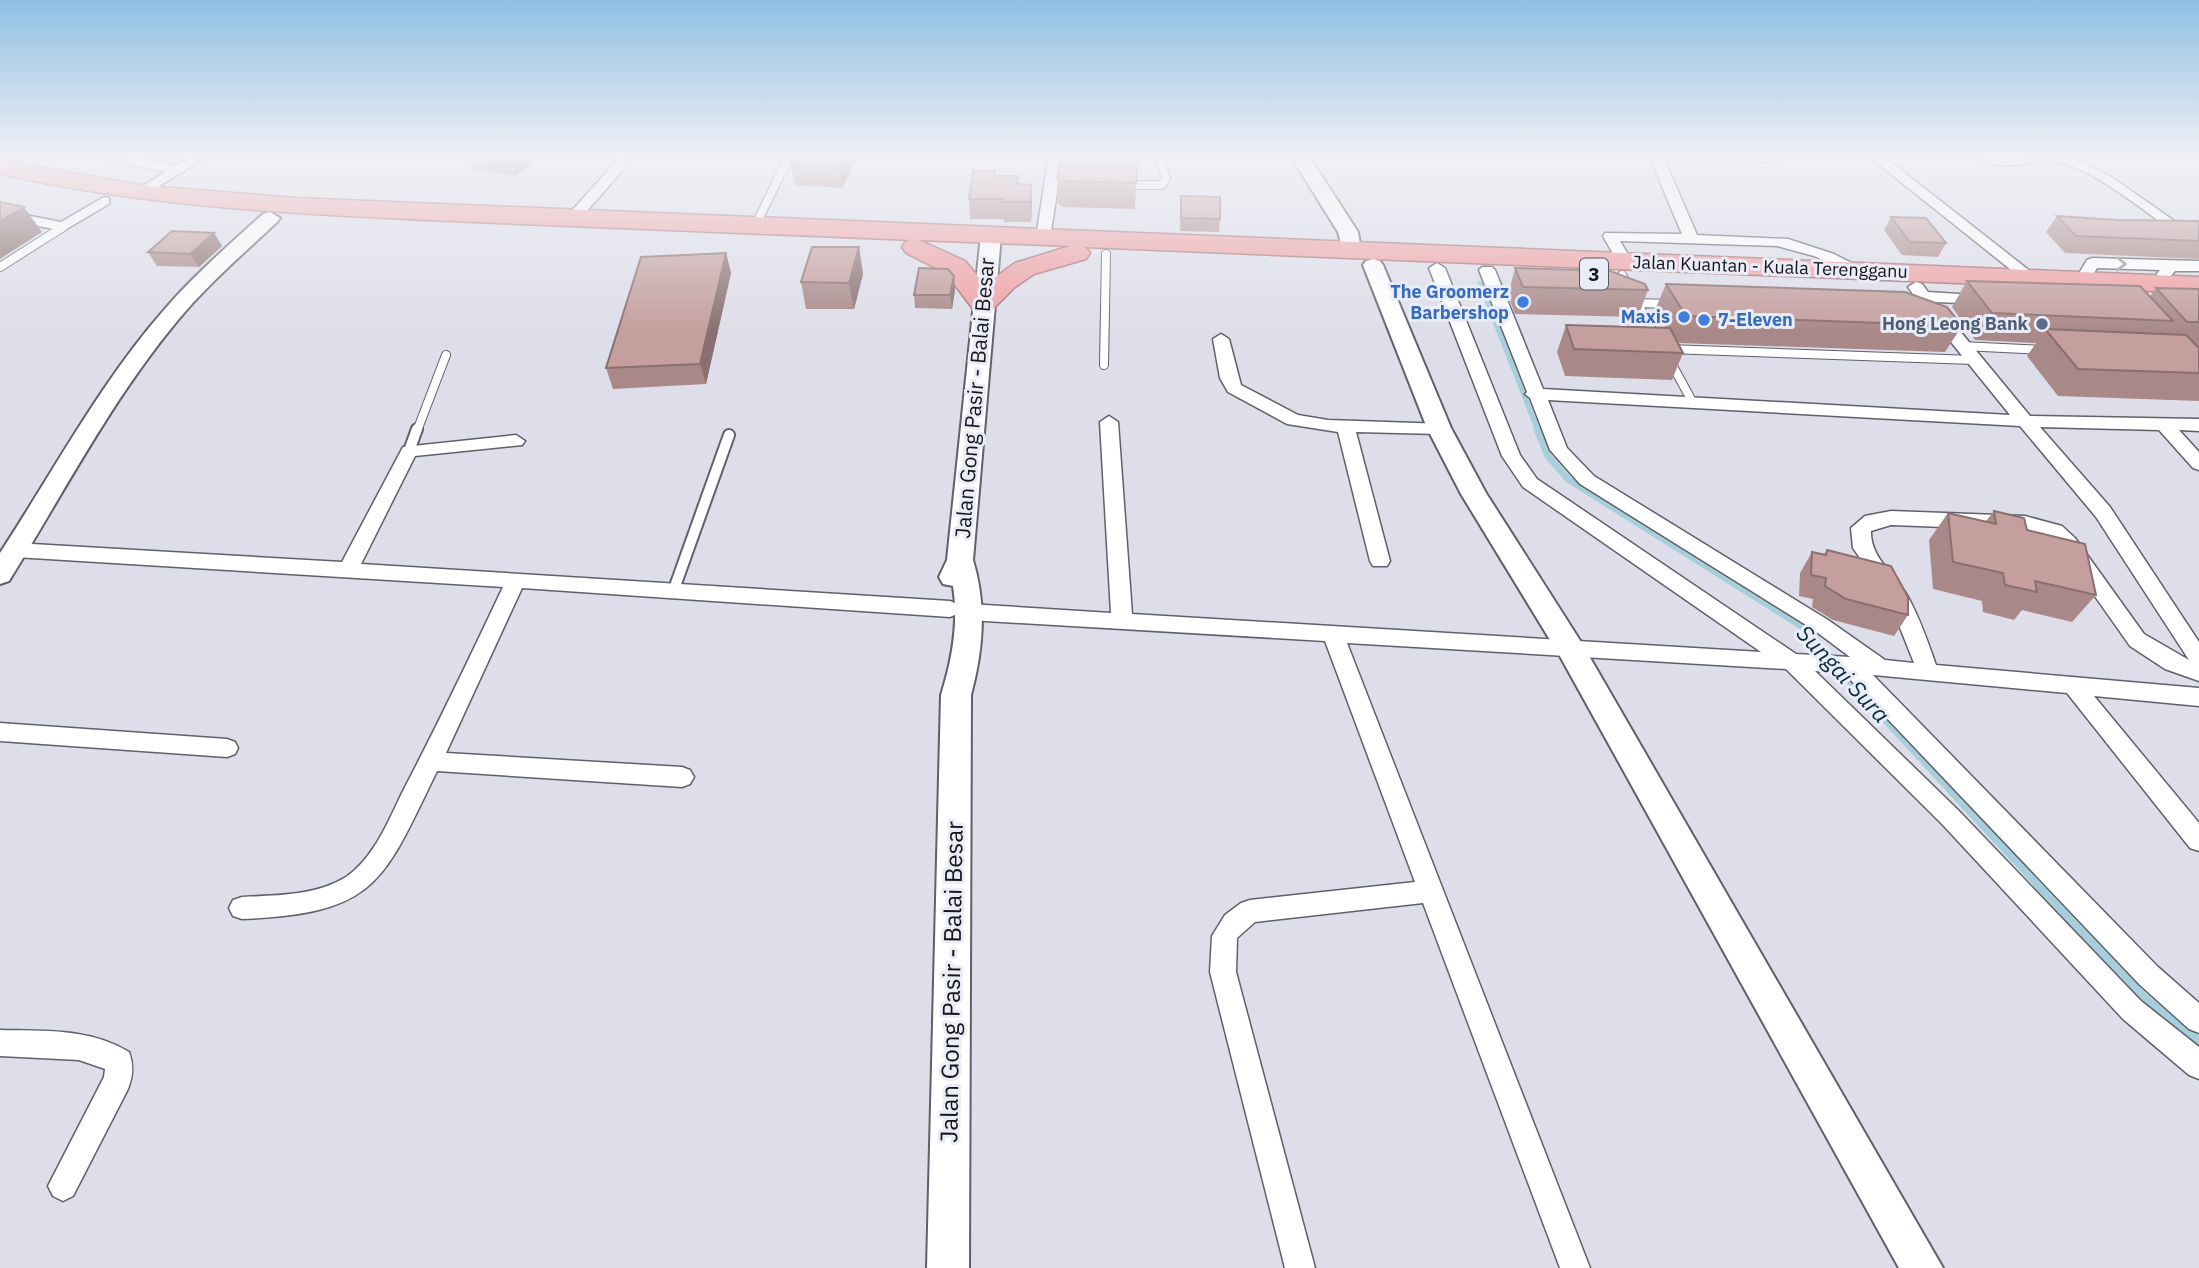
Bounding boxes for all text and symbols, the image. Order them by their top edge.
street label: Jalan Kuantan - Kuala Terengganu [1632,250,1908,283]
street label: Jalan Gong Pasir - Balai Besar [948,256,1000,539]
one-way arrow [2116,257,2127,272]
road number: 3 [1580,258,1608,290]
place label: The Groomerz Barbershop [1390,280,1509,324]
marker: The Groomerz Barbershop [1515,294,1531,310]
place label: Maxis [1621,305,1670,328]
place label: 7-Eleven [1718,308,1793,331]
marker: Maxis [1676,309,1692,325]
marker: 7-Eleven [1696,312,1712,328]
place label: Hong Leong Bank [1882,312,2029,335]
marker: Hong Leong Bank [2034,316,2050,332]
water label: Sungai Sura [1791,618,1897,729]
street label: Jalan Gong Pasir - Balai Besar [932,821,970,1143]

